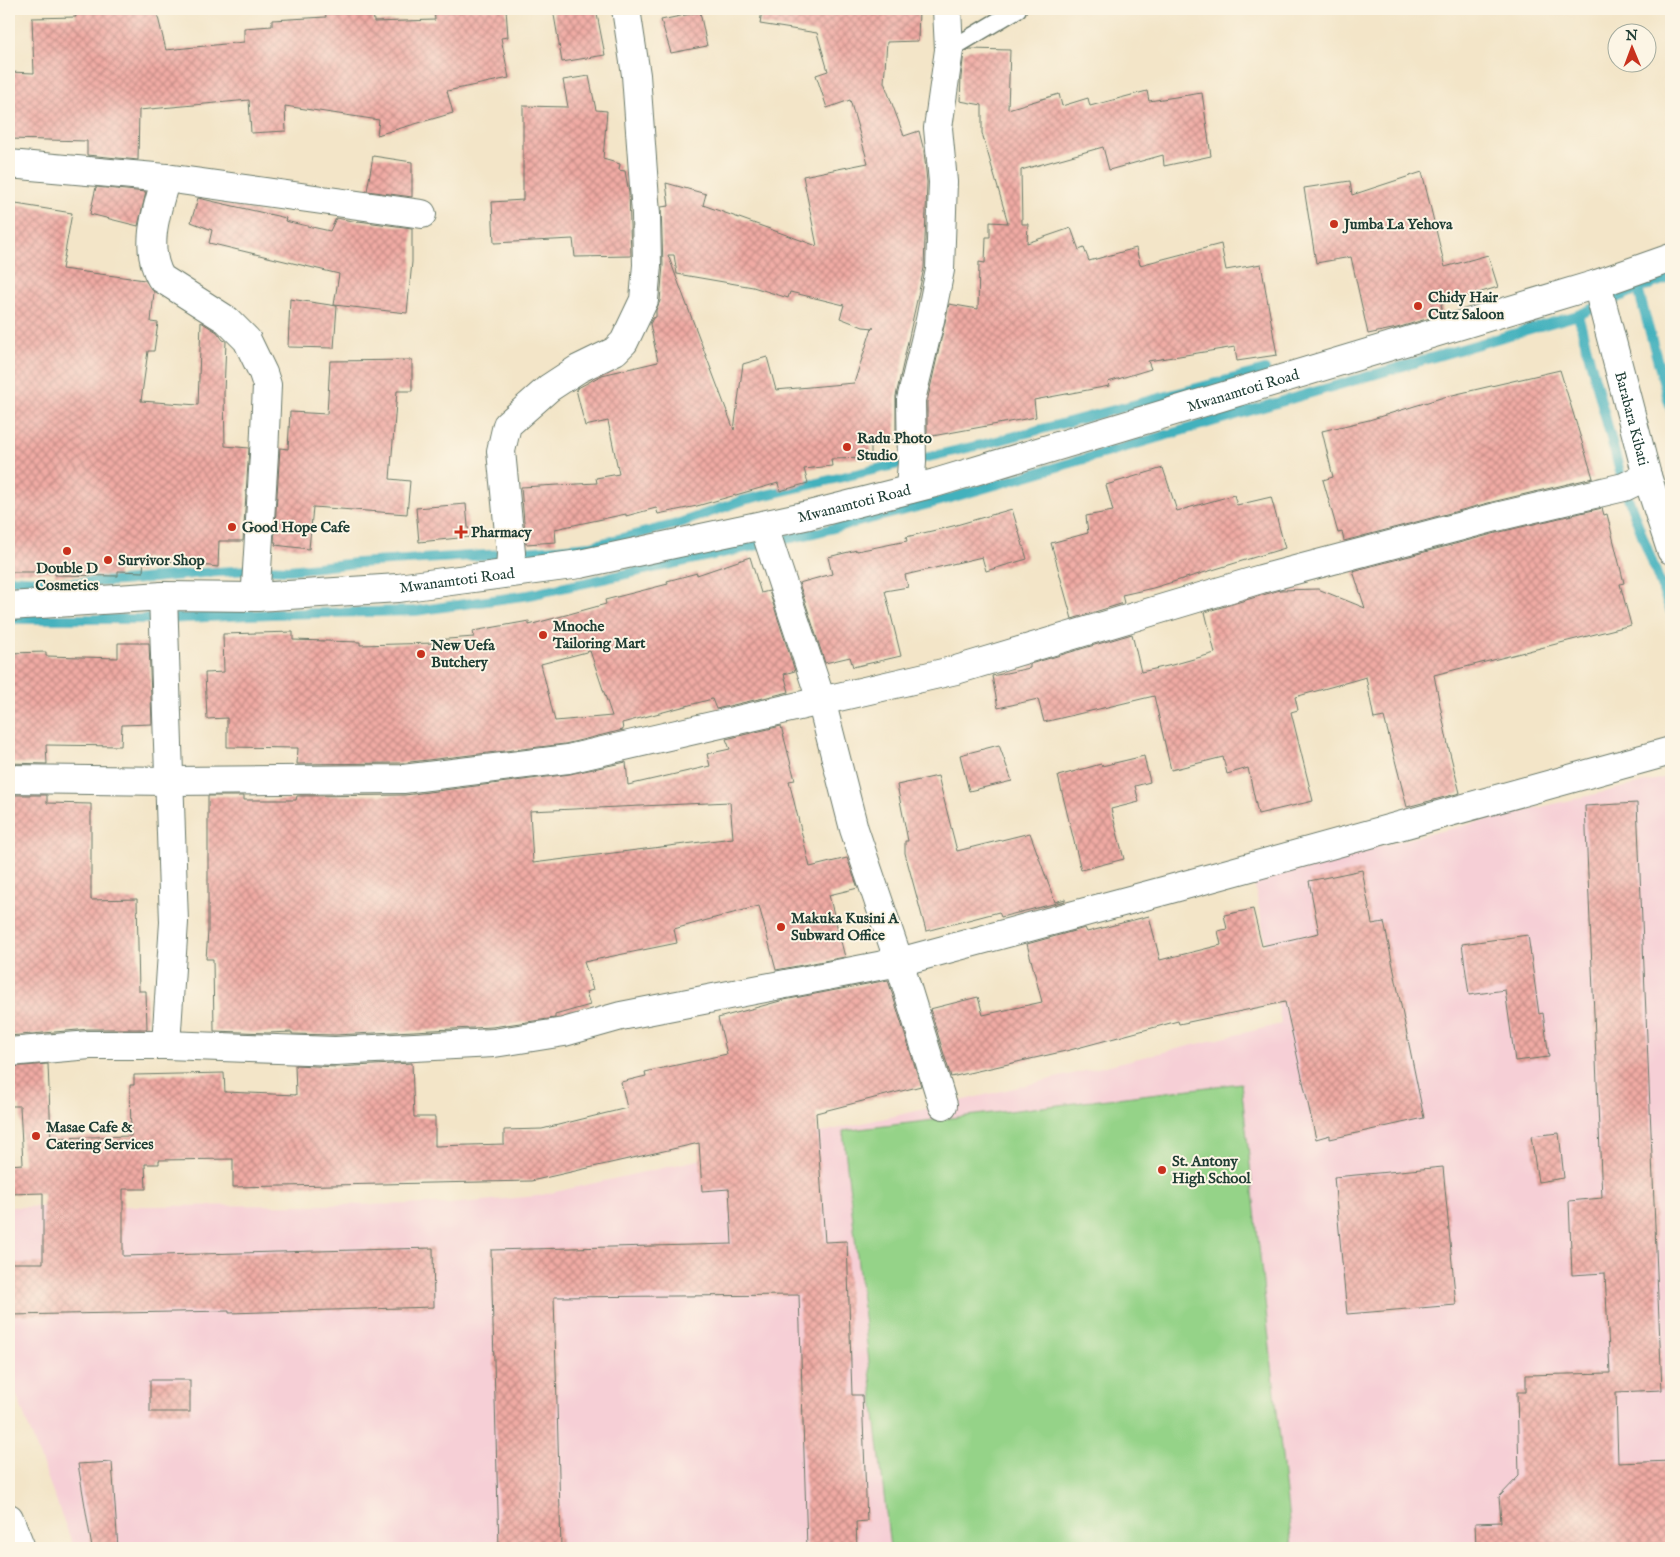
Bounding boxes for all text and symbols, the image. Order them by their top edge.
north arrow [1608,22,1658,72]
text: N [1625,27,1638,45]
place label: Jumba La Yehova [1342,215,1453,234]
marker: Jumba La Yehova [1328,218,1340,230]
place label: Chidy Hair Cutz Saloon [1428,288,1504,324]
marker: Chidy Hair Cutz Saloon [1412,300,1424,312]
street label: Mwanamtoti Road [1185,364,1302,416]
street label: Barabara Kibati [1611,369,1653,468]
place label: Radu Photo Studio [857,429,932,465]
marker: Radu Photo Studio [841,441,853,453]
street label: Mwanamtoti Road [796,480,914,527]
place label: Good Hope Cafe [242,518,350,537]
marker: Good Hope Cafe [226,521,238,533]
place label: Pharmacy [471,523,532,542]
marker: Pharmacy [455,526,467,538]
marker: Double D Cosmetics [61,545,73,557]
place label: Survivor Shop [118,551,205,570]
marker: Survivor Shop [102,554,114,566]
place label: Double D Cosmetics [35,559,99,595]
street label: Mwanamtoti Road [398,563,516,597]
place label: Mnoche Tailoring Mart [552,617,646,653]
marker: Mnoche Tailoring Mart [537,629,549,641]
place label: New Uefa Butchery [430,636,495,672]
marker: New Uefa Butchery [415,648,427,660]
place label: Makuka Kusini A Subward Office [791,909,899,945]
marker: Makuka Kusini A Subward Office [775,921,787,933]
place label: Masae Cafe & Catering Services [46,1118,154,1154]
marker: Masae Cafe & Catering Services [30,1130,42,1142]
place label: St. Antony High School [1172,1152,1251,1188]
marker: St. Antony High School [1156,1164,1168,1176]

